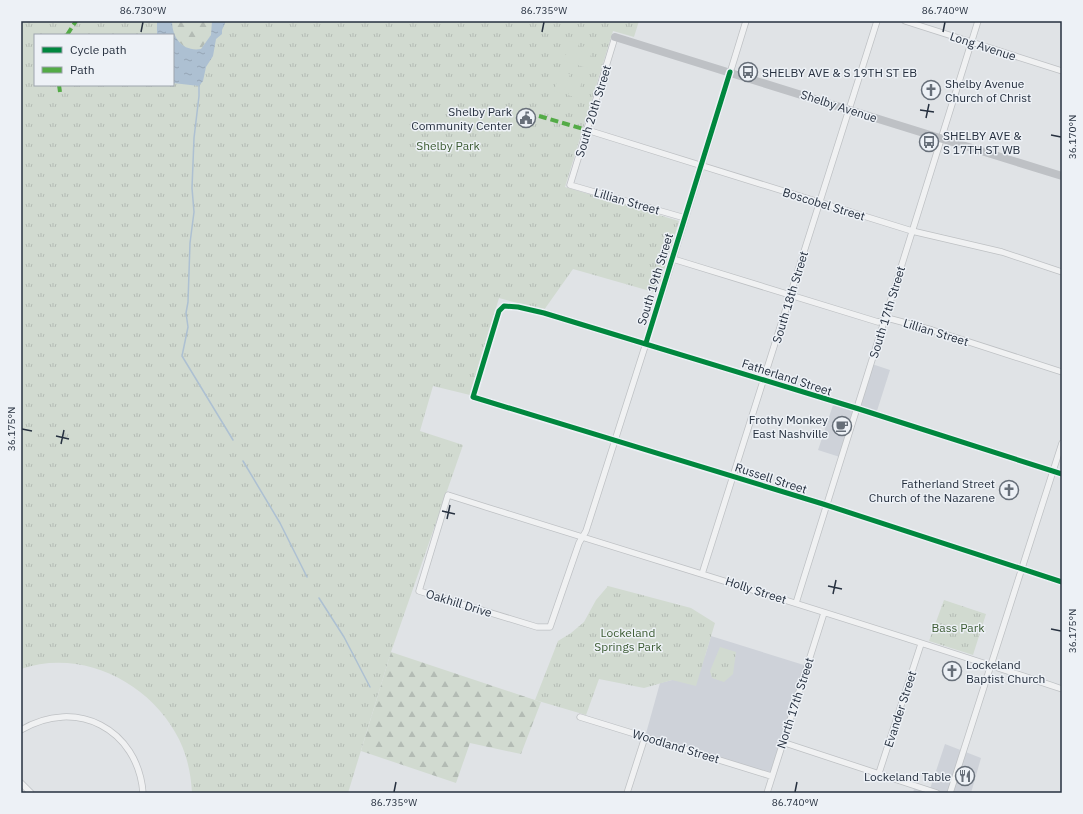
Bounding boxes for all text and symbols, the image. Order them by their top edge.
text: 86.730°W [120,4,166,17]
text: 86.735°W [521,4,567,17]
text: 86.740°W [922,4,968,17]
street label: Long Avenue [948,28,1018,64]
legend [34,34,174,86]
text: Cycle path [70,42,127,57]
bus stop icon: SHELBY AVE & S 19TH ST EB [737,61,759,83]
text: Path [70,62,95,77]
street label: South 20th Street [572,63,614,159]
place label: SHELBY AVE & S 19TH ST EB [762,65,917,80]
place label: Shelby Avenue Church of Christ [945,76,1031,105]
church icon: Shelby Avenue Church of Christ [920,79,942,101]
street label: Shelby Avenue [799,87,879,126]
place label: Shelby Park Community Center [411,104,513,133]
public building icon: Shelby Park Community Center [515,107,537,129]
text: 36.170°N [1066,115,1079,159]
place label: SHELBY AVE & S 17TH ST WB [943,128,1022,157]
bus stop icon: SHELBY AVE & S 17TH ST WB [918,131,940,153]
park label: Shelby Park [416,138,480,153]
street label: Lillian Street [593,184,661,218]
street label: Boscobel Street [781,184,867,224]
street label: South 19th Street [634,231,676,327]
street label: South 18th Street [769,249,811,345]
street label: South 17th Street [866,264,908,360]
street label: Lillian Street [902,315,970,349]
street label: Fatherland Street [740,355,834,399]
text: 36.175°N [5,407,18,451]
place label: Frothy Monkey East Nashville [749,412,828,441]
cafe icon: Frothy Monkey East Nashville [831,415,853,437]
street label: Russell Street [733,459,809,497]
place label: Fatherland Street Church of the Nazarene [869,476,995,505]
church icon: Fatherland Street Church of the Nazarene [998,479,1020,501]
street label: Holly Street [724,573,788,607]
street label: Oakhill Drive [424,586,494,620]
text: 36.175°N [1066,609,1079,653]
park label: Bass Park [932,620,985,635]
park label: Lockeland Springs Park [594,625,662,654]
street label: North 17th Street [773,656,817,750]
place label: Lockeland Baptist Church [966,657,1045,686]
church icon: Lockeland Baptist Church [941,660,963,682]
street label: Evander Street [881,669,919,749]
street label: Woodland Street [631,726,721,766]
restaurant icon: Lockeland Table [954,765,976,787]
place label: Lockeland Table [864,769,951,784]
text: 86.735°W [371,796,417,809]
text: 86.740°W [772,796,818,809]

